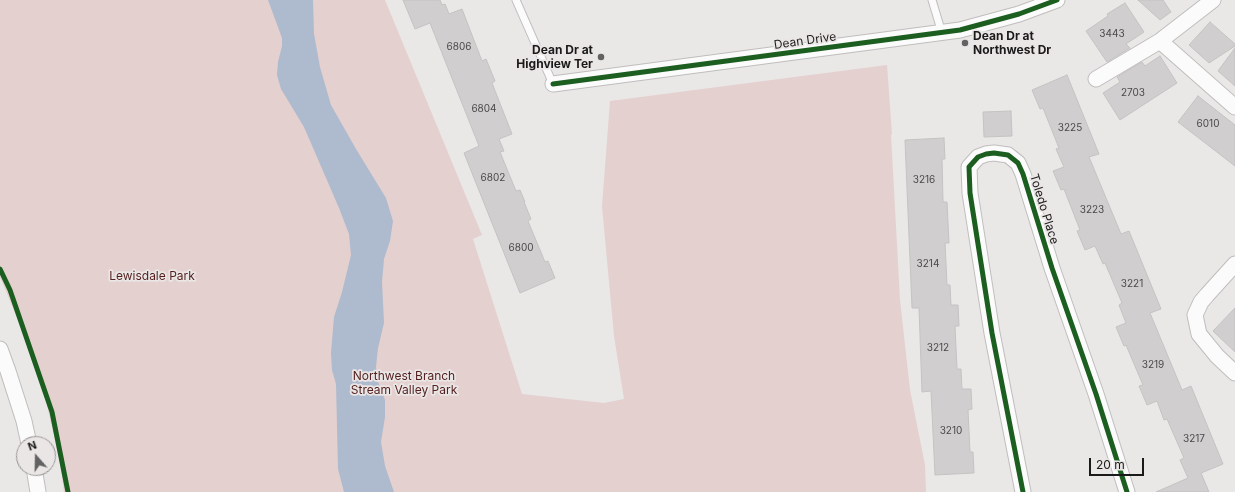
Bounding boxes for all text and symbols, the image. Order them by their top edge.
house number: 3443 [1099,28,1125,40]
place label: Dean Dr at Northwest Dr [973,29,1051,57]
street label: Dean Drive [773,30,837,52]
marker: Dean Dr at Northwest Dr [960,38,970,48]
house number: 6806 [447,41,471,53]
place label: Dean Dr at Highview Ter [516,43,593,71]
marker: Dean Dr at Highview Ter [596,52,606,62]
house number: 2703 [1121,87,1145,99]
house number: 6804 [471,103,497,115]
house number: 6010 [1197,118,1219,130]
house number: 3225 [1058,122,1082,134]
house number: 6802 [481,172,505,184]
street label: Toledo Place [1026,172,1062,246]
house number: 3216 [913,174,935,186]
house number: 3223 [1080,204,1104,216]
house number: 6800 [508,242,534,254]
house number: 3214 [917,258,939,270]
park label: Lewisdale Park [109,269,195,283]
house number: 3221 [1121,278,1143,290]
house number: 3212 [927,342,949,354]
house number: 3219 [1142,359,1164,371]
park label: Northwest Branch Stream Valley Park [351,369,457,397]
house number: 3210 [940,425,962,437]
house number: 3217 [1183,433,1205,445]
north arrow [16,436,56,476]
text: N [26,438,39,454]
scale bar [1091,450,1146,476]
text: 20 m [1096,457,1125,472]

